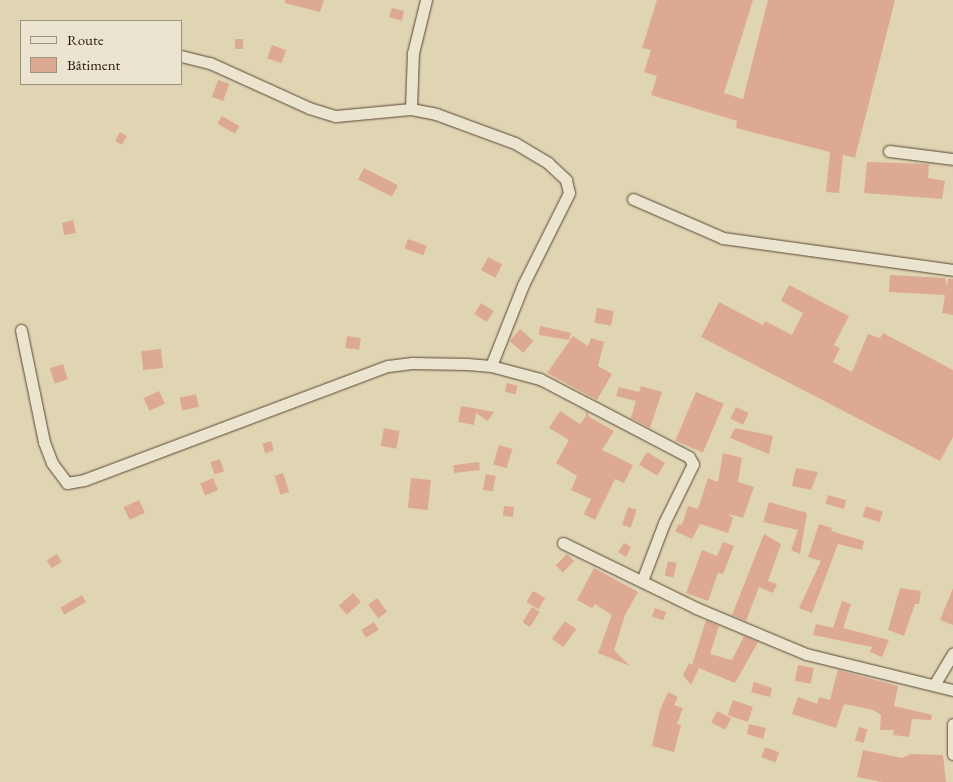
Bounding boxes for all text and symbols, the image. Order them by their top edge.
legend [20,20,182,85]
text: Route [67,30,104,49]
text: Bâtiment [67,55,120,74]

